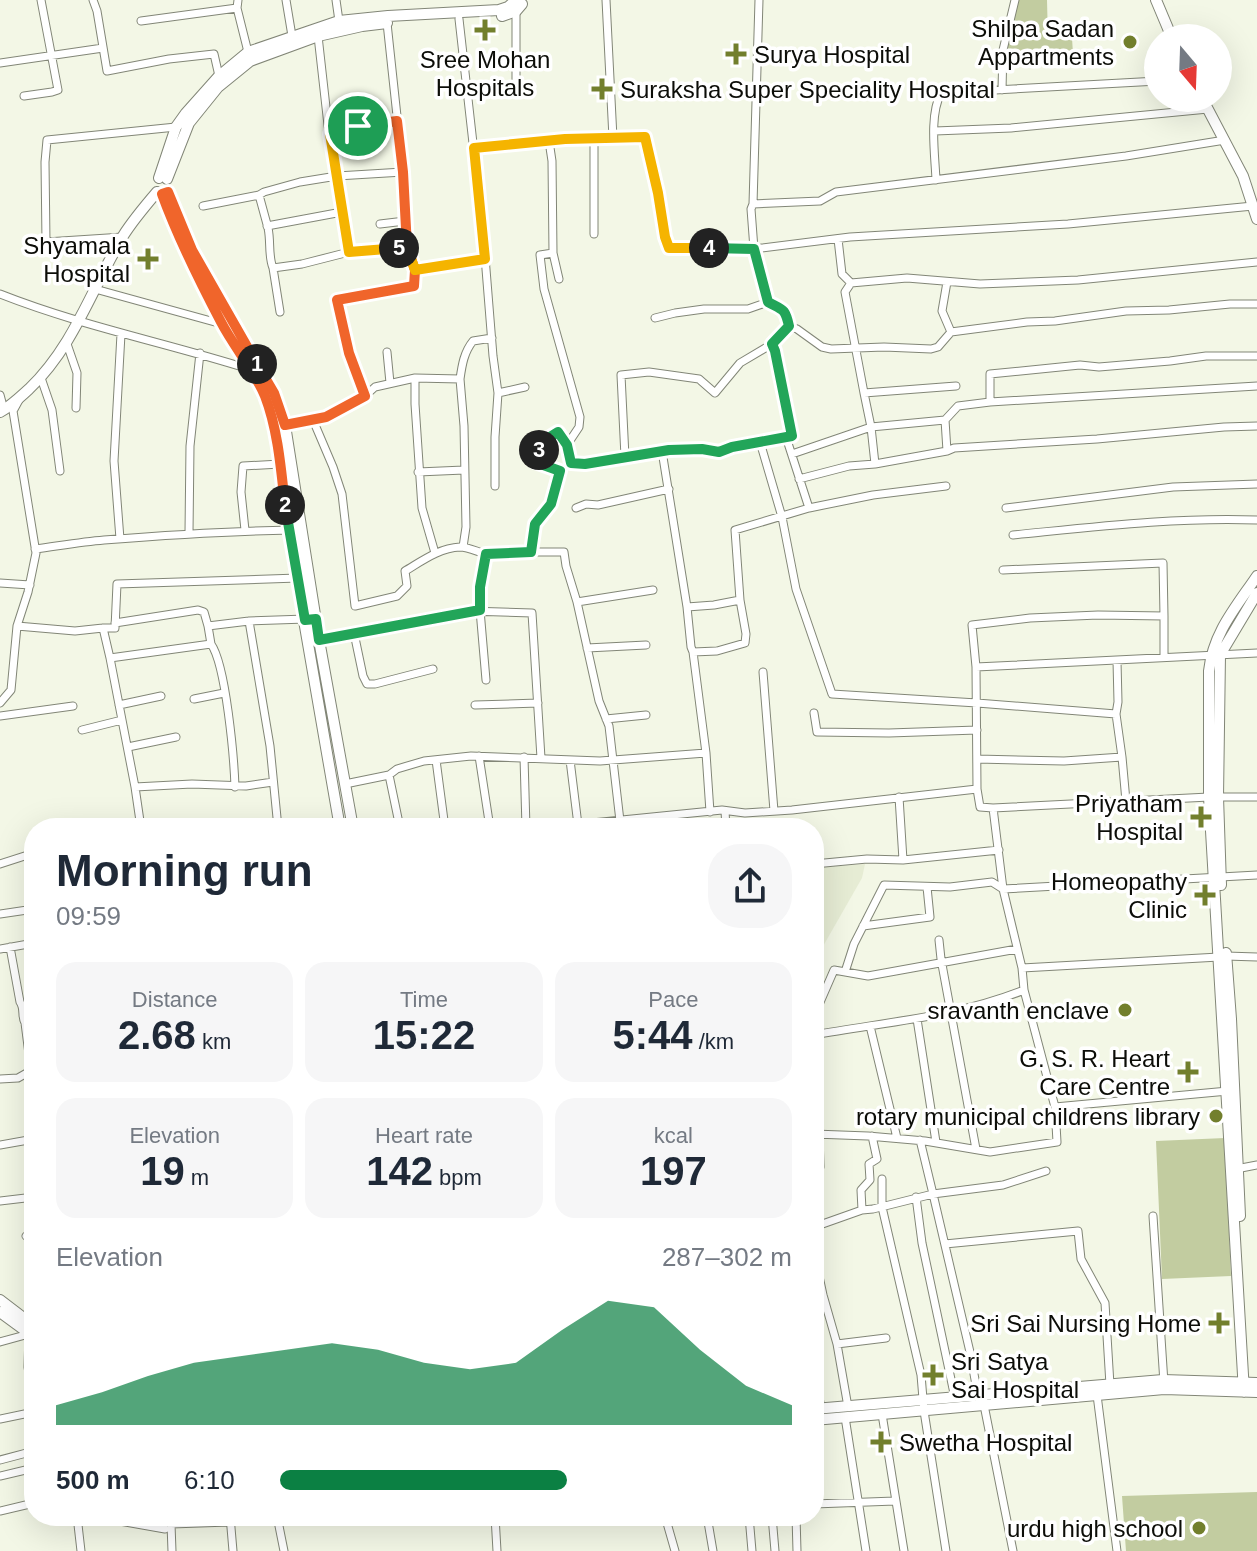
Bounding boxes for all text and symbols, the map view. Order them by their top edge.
place label: Shilpa Sadan Appartments [971,15,1114,70]
marker: Sree Mohan Hospitals [474,19,496,41]
north arrow [1144,24,1232,112]
map controls [1144,24,1232,112]
marker: Shilpa Sadan Appartments [1121,33,1139,51]
place label: Surya Hospital [754,41,910,68]
marker: Surya Hospital [725,43,747,65]
place label: Sree Mohan Hospitals [420,46,550,101]
place label: Suraksha Super Speciality Hospital [620,76,995,103]
marker: Suraksha Super Speciality Hospital [591,78,613,100]
pin [324,92,392,160]
icon: arrive [336,104,380,148]
pin: 5 [379,228,419,268]
pin: 4 [689,228,729,268]
place label: Shyamala Hospital [23,232,131,287]
text: 5 [393,235,405,260]
text: 4 [703,235,715,260]
marker: Shyamala Hospital [137,248,159,270]
pin: 1 [237,344,277,384]
text: 1 [251,351,263,376]
pin: 3 [519,430,559,470]
text: 3 [533,437,545,462]
pin: 2 [265,485,305,525]
text: 2 [279,492,291,517]
place label: Priyatham Hospital [1075,790,1183,845]
marker: Priyatham Hospital [1190,806,1212,828]
button: share [708,844,792,928]
text: Morning run [56,846,313,895]
place label: Homeopathy Clinic [1051,868,1187,923]
marker: Homeopathy Clinic [1194,884,1216,906]
text: 09:59 [56,901,121,931]
text: Distance [132,987,217,1012]
text: Time [400,987,448,1012]
text: Pace [648,987,698,1012]
place label: sravanth enclave [928,997,1109,1024]
marker: sravanth enclave [1116,1001,1134,1019]
text: 2.68 [118,1013,196,1057]
text: 15:22 [373,1013,475,1057]
text: 5:44 [613,1013,693,1057]
text: km [196,1029,231,1054]
text: /km [693,1029,734,1054]
place label: G. S. R. Heart Care Centre [1019,1045,1170,1100]
marker: G. S. R. Heart Care Centre [1177,1061,1199,1083]
place label: rotary municipal childrens library [856,1103,1200,1130]
marker: rotary municipal childrens library [1207,1107,1225,1125]
text: Elevation [129,1123,220,1148]
text: Heart rate [375,1123,473,1148]
text: kcal [654,1123,693,1148]
text: 19 [140,1149,185,1193]
text: 142 [366,1149,433,1193]
text: 197 [640,1149,707,1193]
text: m [185,1165,209,1190]
text: bpm [433,1165,482,1190]
text: Elevation [56,1242,163,1272]
text: 287–302 m [662,1242,792,1272]
place label: Sri Sai Nursing Home [970,1310,1201,1337]
marker: Sri Sai Nursing Home [1208,1312,1230,1334]
place label: Sri Satya Sai Hospital [951,1348,1079,1403]
marker: Sri Satya Sai Hospital [922,1364,944,1386]
place label: Swetha Hospital [899,1429,1072,1456]
marker: Swetha Hospital [870,1431,892,1453]
text: 500 m [56,1465,130,1495]
text: 6:10 [184,1465,235,1495]
place label: urdu high school [1007,1515,1183,1542]
marker: urdu high school [1190,1519,1208,1537]

